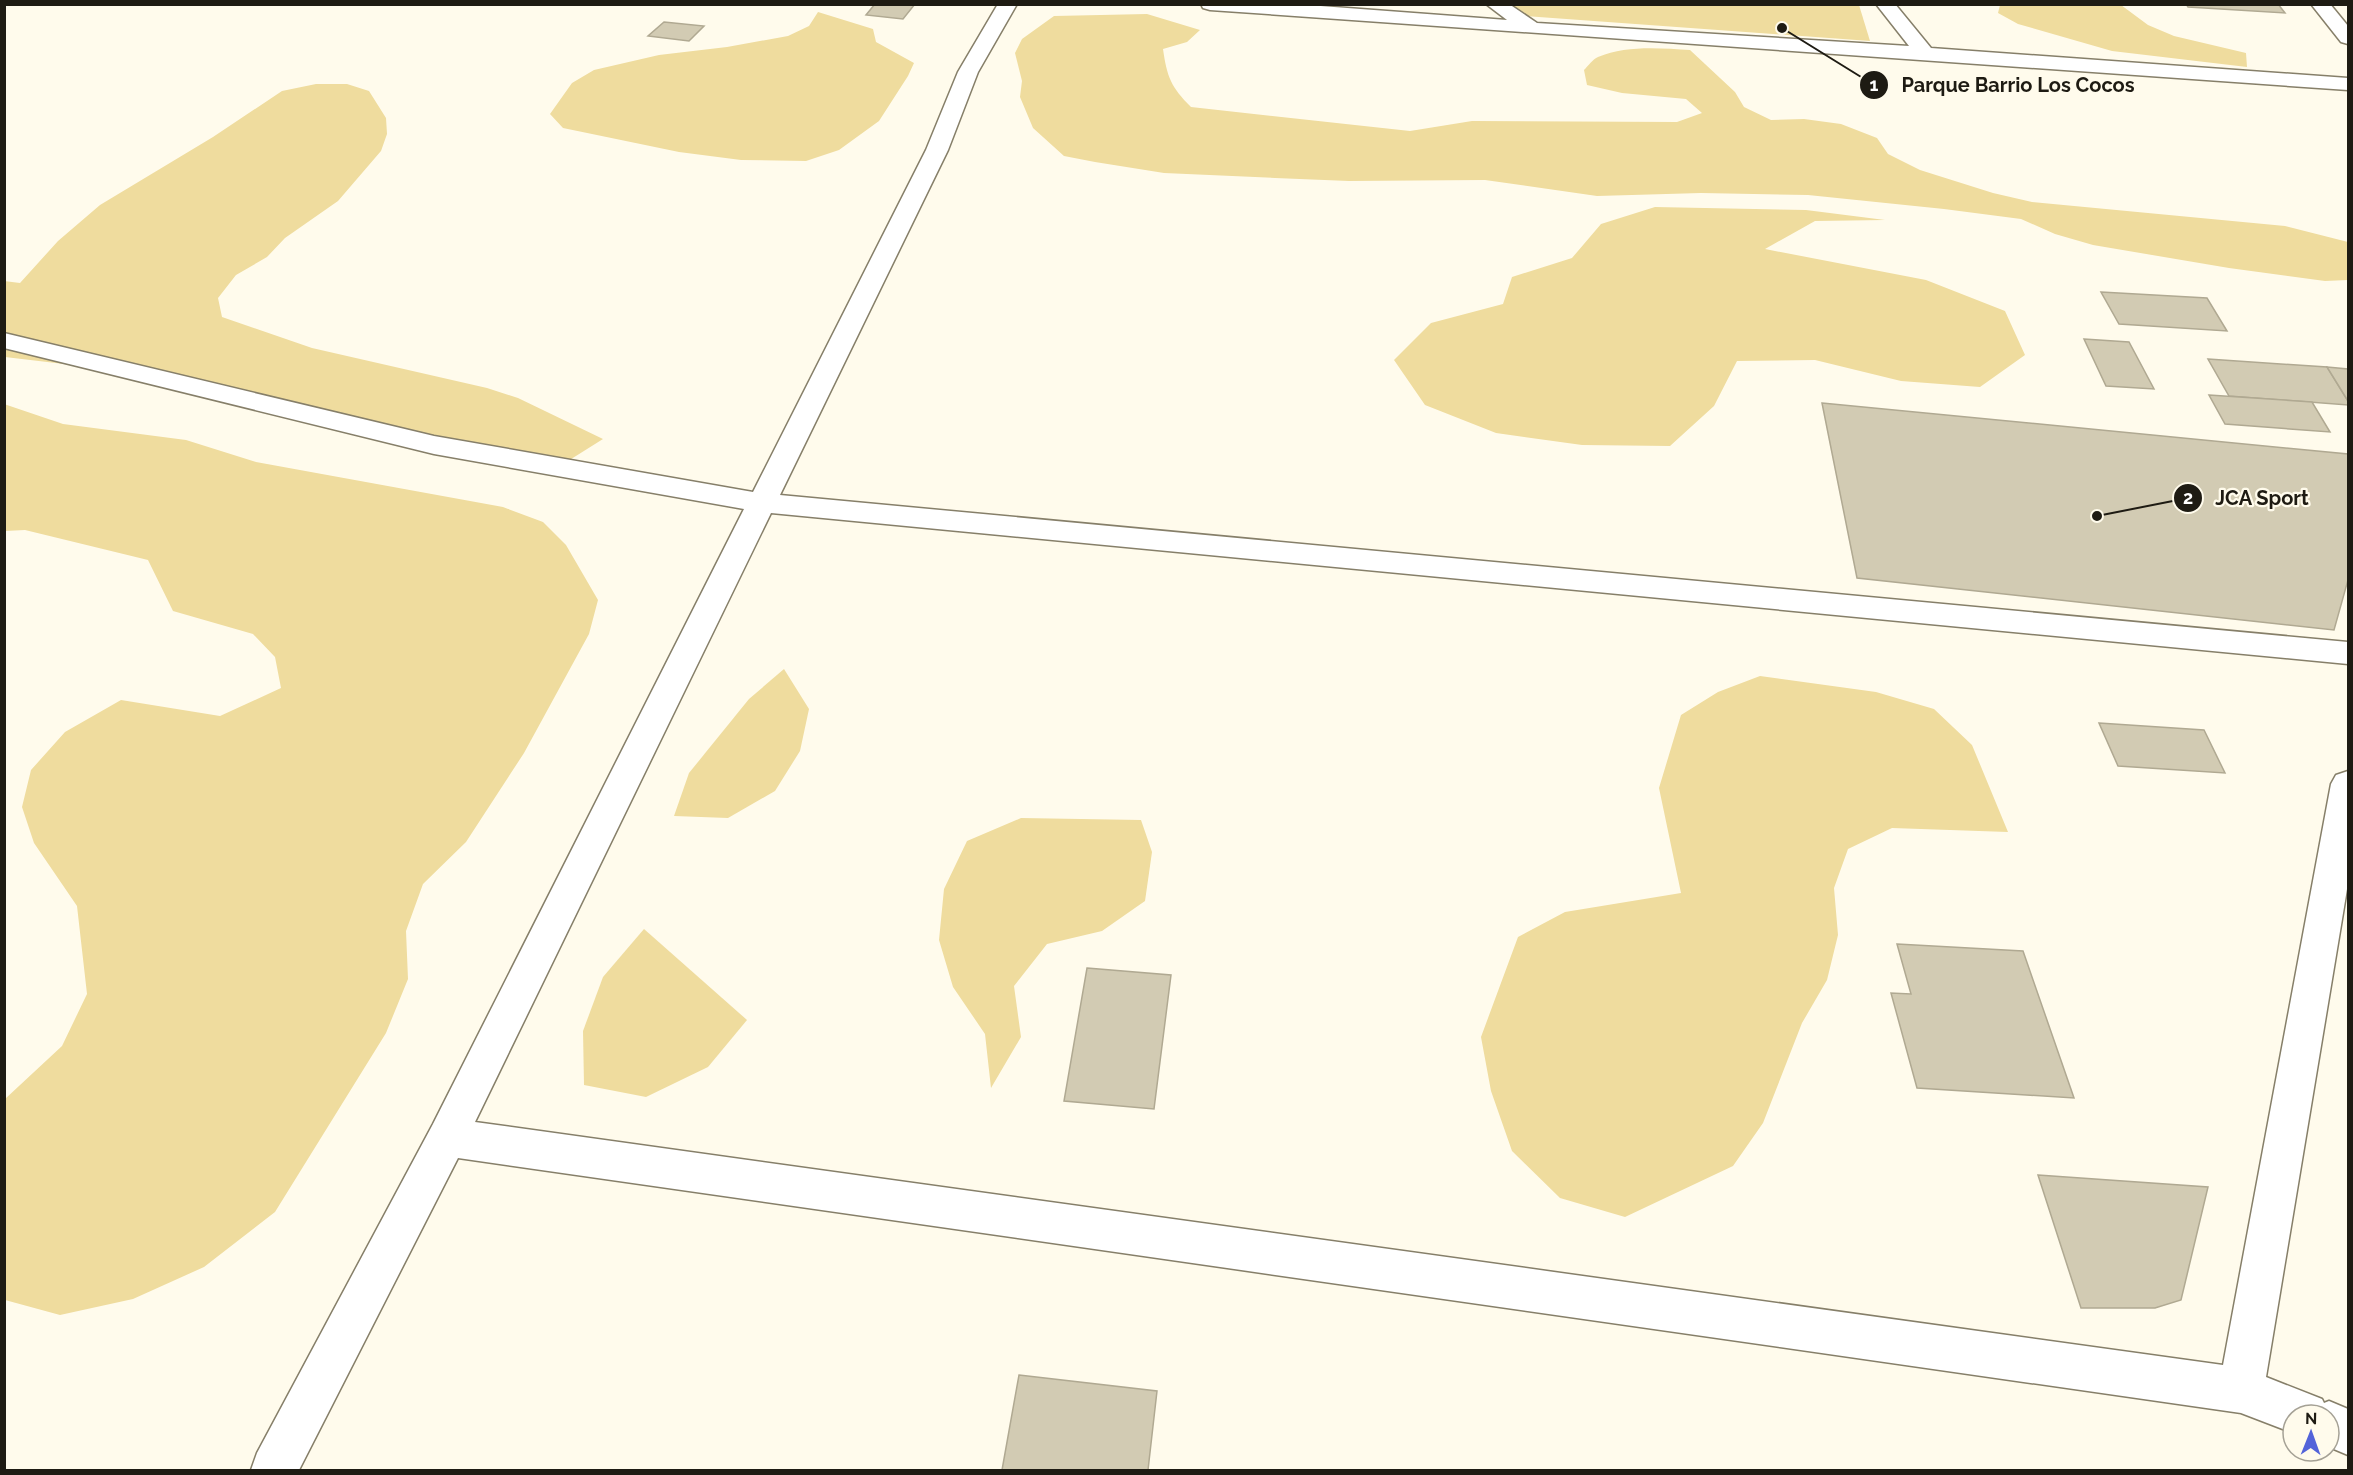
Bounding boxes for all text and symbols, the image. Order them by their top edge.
callout: Parque Barrio Los Cocos [1859,66,2146,104]
text: Parque Barrio Los Cocos [1901,73,2135,97]
text: 1 [1870,74,1879,95]
callout: JCA Sport [2173,479,2321,517]
text: JCA Sport [2215,486,2309,510]
text: 2 [2183,487,2193,508]
north arrow [2281,1403,2341,1463]
text: N [2305,1409,2318,1428]

